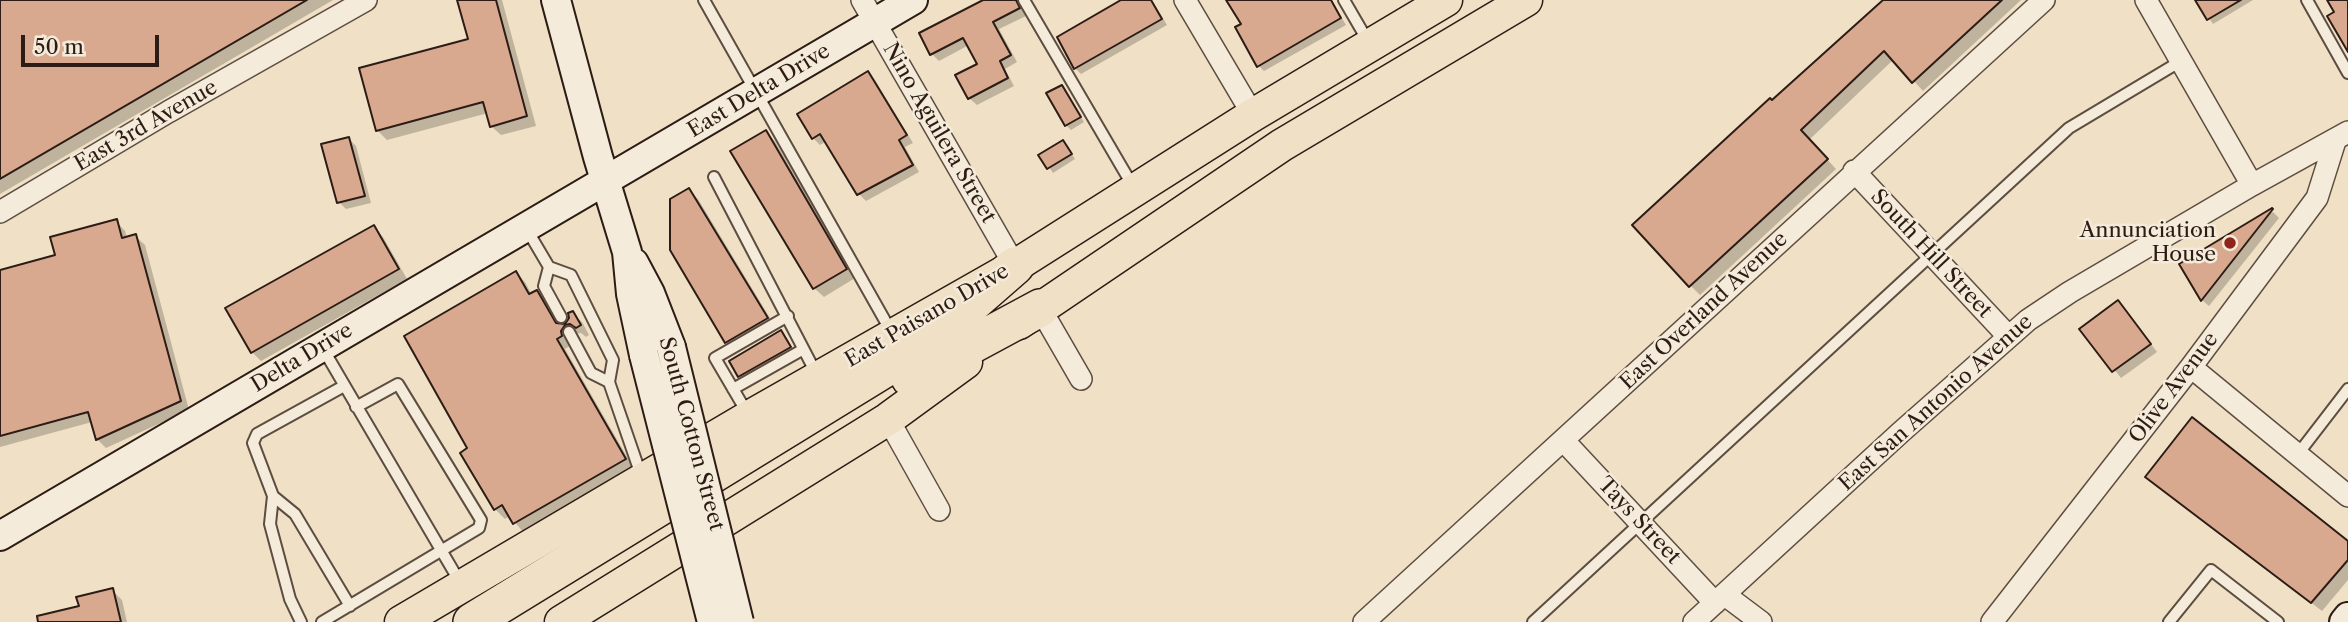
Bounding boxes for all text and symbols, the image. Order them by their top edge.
scale bar [24,21,163,65]
text: 50 m [34,34,84,59]
street label: Nino Aguilera Street [877,38,1001,228]
street label: East Delta Drive [683,39,835,143]
street label: East 3rd Avenue [70,75,222,177]
street label: South Hill Street [1865,185,1997,323]
place label: Annunciation House [2080,218,2216,268]
street label: East Overland Avenue [1615,227,1793,395]
marker: Annunciation House [2222,235,2238,251]
street label: East Paisano Drive [841,259,1013,373]
street label: East San Antonio Avenue [1834,309,2038,497]
street label: Delta Drive [247,318,357,398]
street label: Olive Avenue [2124,328,2224,448]
street label: South Cotton Street [653,334,729,534]
street label: Tays Street [1592,472,1686,570]

